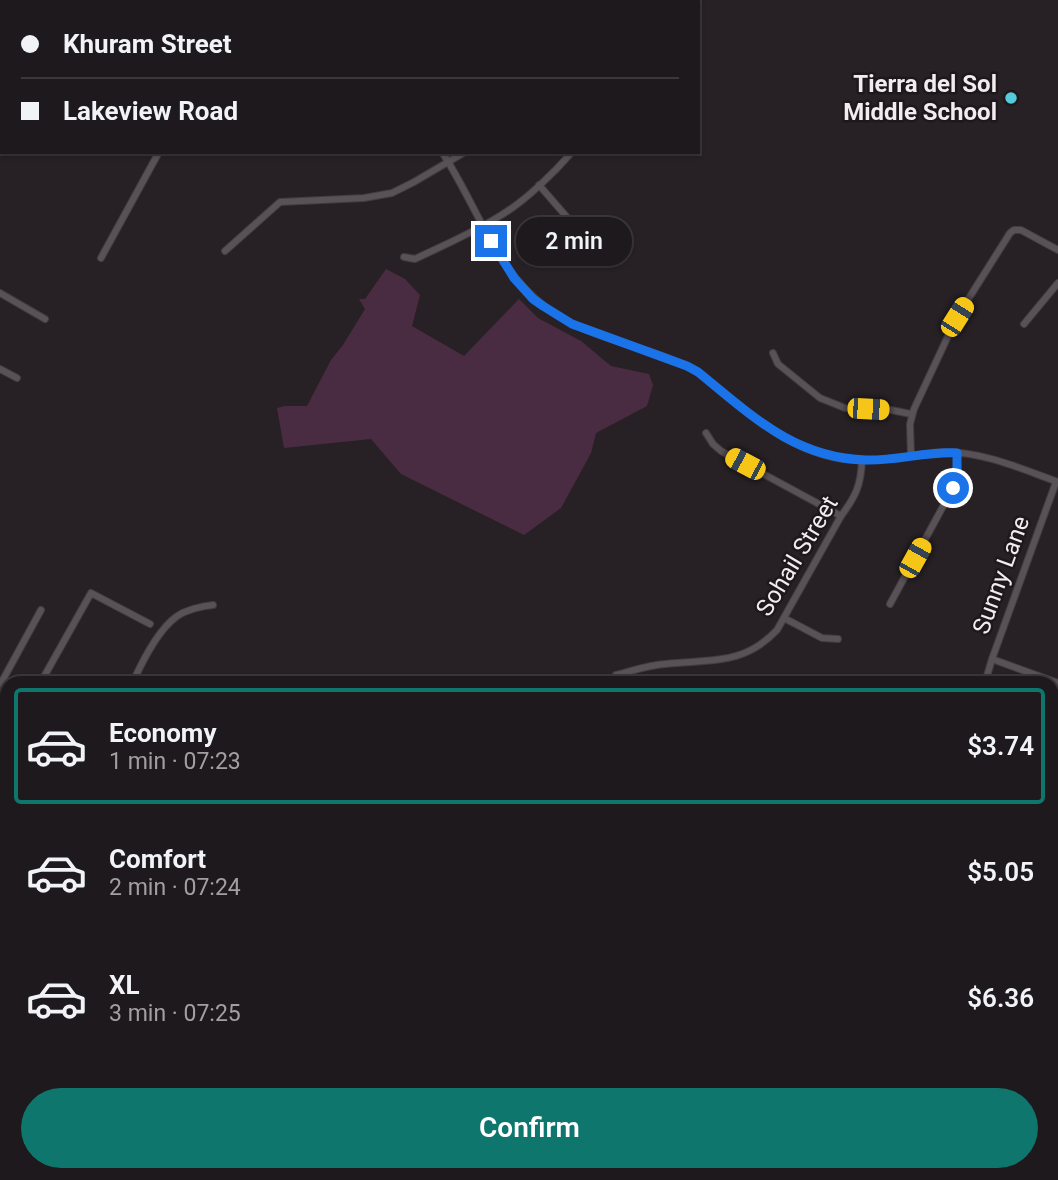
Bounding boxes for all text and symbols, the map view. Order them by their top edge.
text: Khuram Street [63,29,232,59]
place label: Tierra del Sol Middle School [843,70,997,126]
marker: Tierra del Sol Middle School [1003,90,1019,106]
text: Lakeview Road [63,96,238,126]
callout: 2 min [516,216,631,266]
route end [475,225,507,257]
text: 2 min [545,228,603,255]
car [937,294,978,340]
car [847,397,890,421]
car [722,445,769,483]
route start [937,472,969,504]
street label: Sohail Street [750,491,844,621]
street label: Sunny Lane [967,512,1035,638]
car [896,535,935,581]
icon: car [25,715,88,778]
text: Economy [109,718,216,748]
text: $3.74 [967,731,1034,761]
text: 1 min · 07:23 [109,748,241,775]
icon: car [25,841,88,904]
text: Comfort [109,844,206,874]
text: $5.05 [967,857,1034,887]
text: 2 min · 07:24 [109,874,241,901]
icon: car [25,967,88,1030]
text: XL [109,970,140,1000]
text: $6.36 [967,983,1034,1013]
text: 3 min · 07:25 [109,1000,241,1027]
button: Confirm [21,1088,1038,1168]

